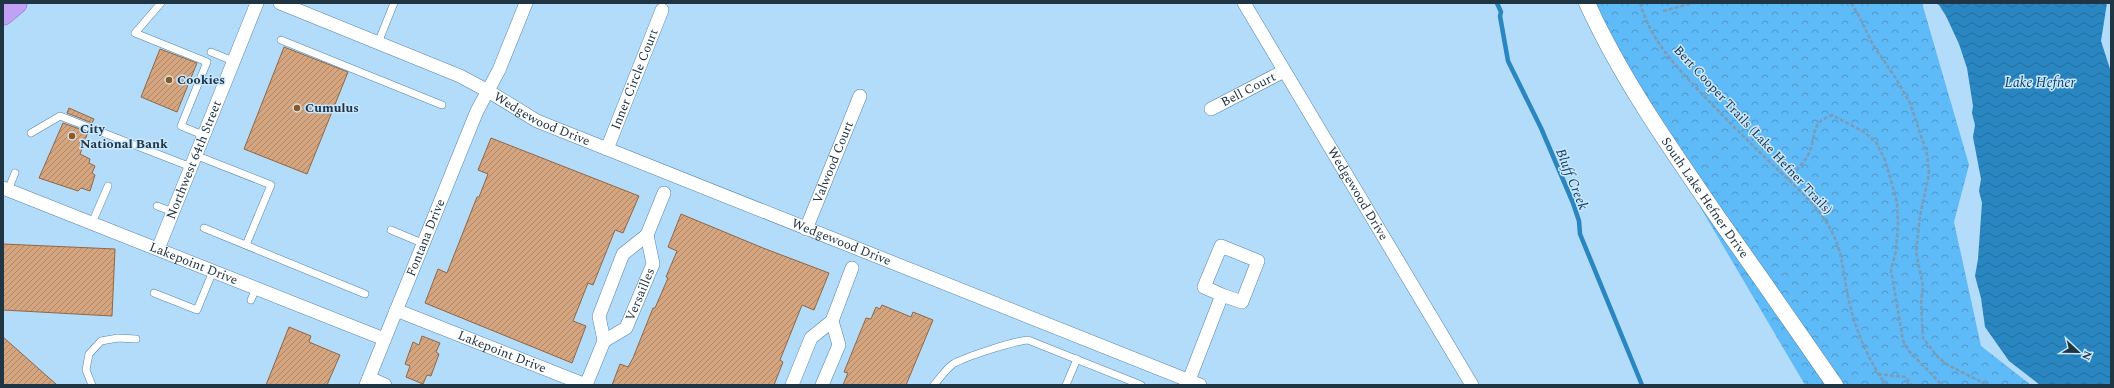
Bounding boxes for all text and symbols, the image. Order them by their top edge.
street label: Inner Circle Court [606,26,664,133]
street label: Bert Cooper Trails (Lake Hefner Trails) [1669,41,1837,219]
street label: Bell Court [1217,67,1280,112]
place label: Cookies [177,70,225,90]
water label: Lake Hefner [2005,72,2076,93]
marker: Cookies [164,75,174,85]
street label: Wedgewood Drive [490,87,593,151]
street label: Northwest 64th Street [161,97,227,222]
place label: Cumulus [305,98,359,118]
marker: Cumulus [292,103,302,113]
street label: Valwood Court [807,118,859,206]
place label: City National Bank [80,119,168,154]
marker: City National Bank [67,131,77,141]
street label: South Lake Hefner Drive [1656,133,1754,262]
street label: Wedgewood Drive [1322,143,1393,244]
water label: Bluff Creek [1550,145,1594,213]
street label: Fontana Drive [401,196,450,279]
street label: Wedgewood Drive [788,213,894,271]
street label: Lakepoint Drive [146,237,241,290]
street label: Versailles [620,265,660,324]
street label: Lakepoint Drive [455,325,549,378]
north arrow [2058,332,2098,372]
text: N [2077,348,2096,363]

